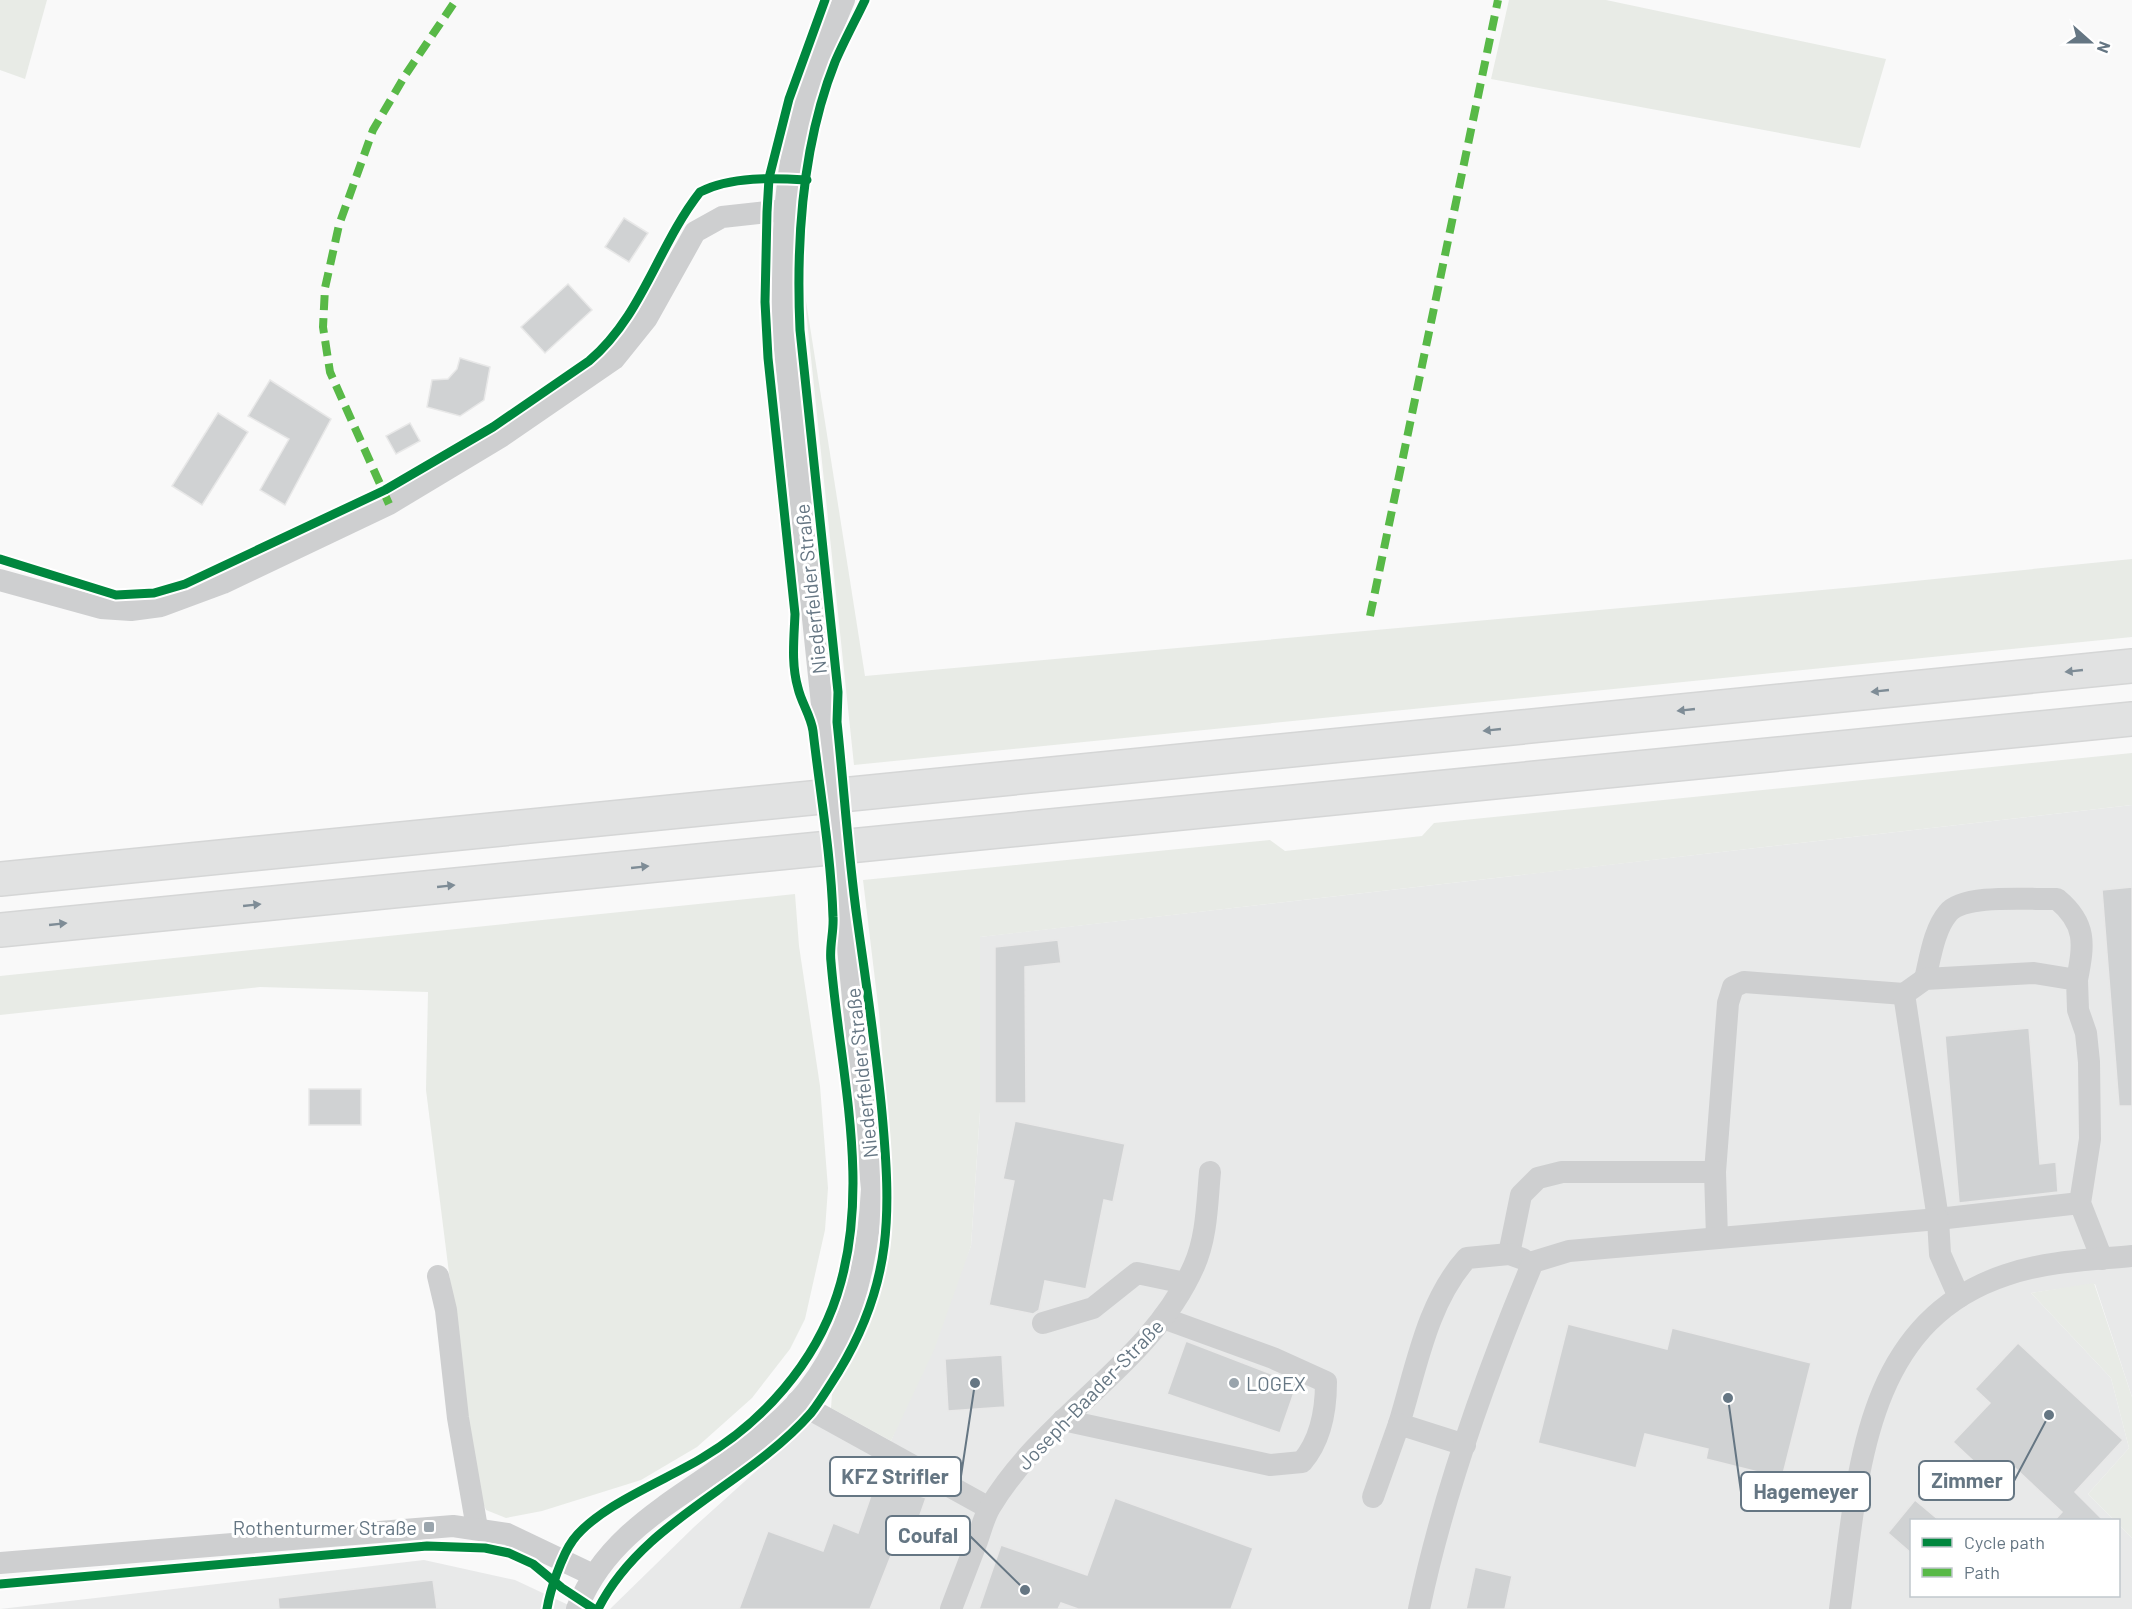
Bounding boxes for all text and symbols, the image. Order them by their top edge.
north arrow [2060,12,2120,72]
text: N [2094,39,2115,56]
street label: Niederfelder Straße [789,503,831,675]
one-way arrow [2064,667,2083,676]
one-way arrow [1870,686,1889,696]
one-way arrow [1676,705,1695,715]
one-way arrow [1482,725,1501,735]
one-way arrow [631,862,650,872]
one-way arrow [437,881,456,891]
one-way arrow [243,900,262,910]
one-way arrow [49,919,68,929]
street label: Niederfelder Straße [840,987,882,1159]
street label: Joseph-Baader-Straße [1012,1314,1168,1474]
place label: LOGEX [1246,1371,1306,1395]
marker: LOGEX [1227,1376,1241,1390]
callout: KFZ Strifler [830,1457,961,1496]
callout: Zimmer [1919,1461,2014,1500]
text: KFZ Strifler [841,1463,949,1488]
text: Zimmer [1931,1467,2003,1492]
callout: Hagemeyer [1741,1472,1870,1511]
text: Hagemeyer [1753,1478,1859,1503]
place label: Rothenturmer Straße [233,1515,417,1539]
callout: Coufal [886,1516,970,1555]
legend [1910,1519,2120,1597]
marker: Rothenturmer Straße [422,1520,436,1534]
text: Coufal [898,1522,958,1547]
text: Cycle path [1964,1531,2045,1553]
text: Path [1964,1561,2000,1583]

